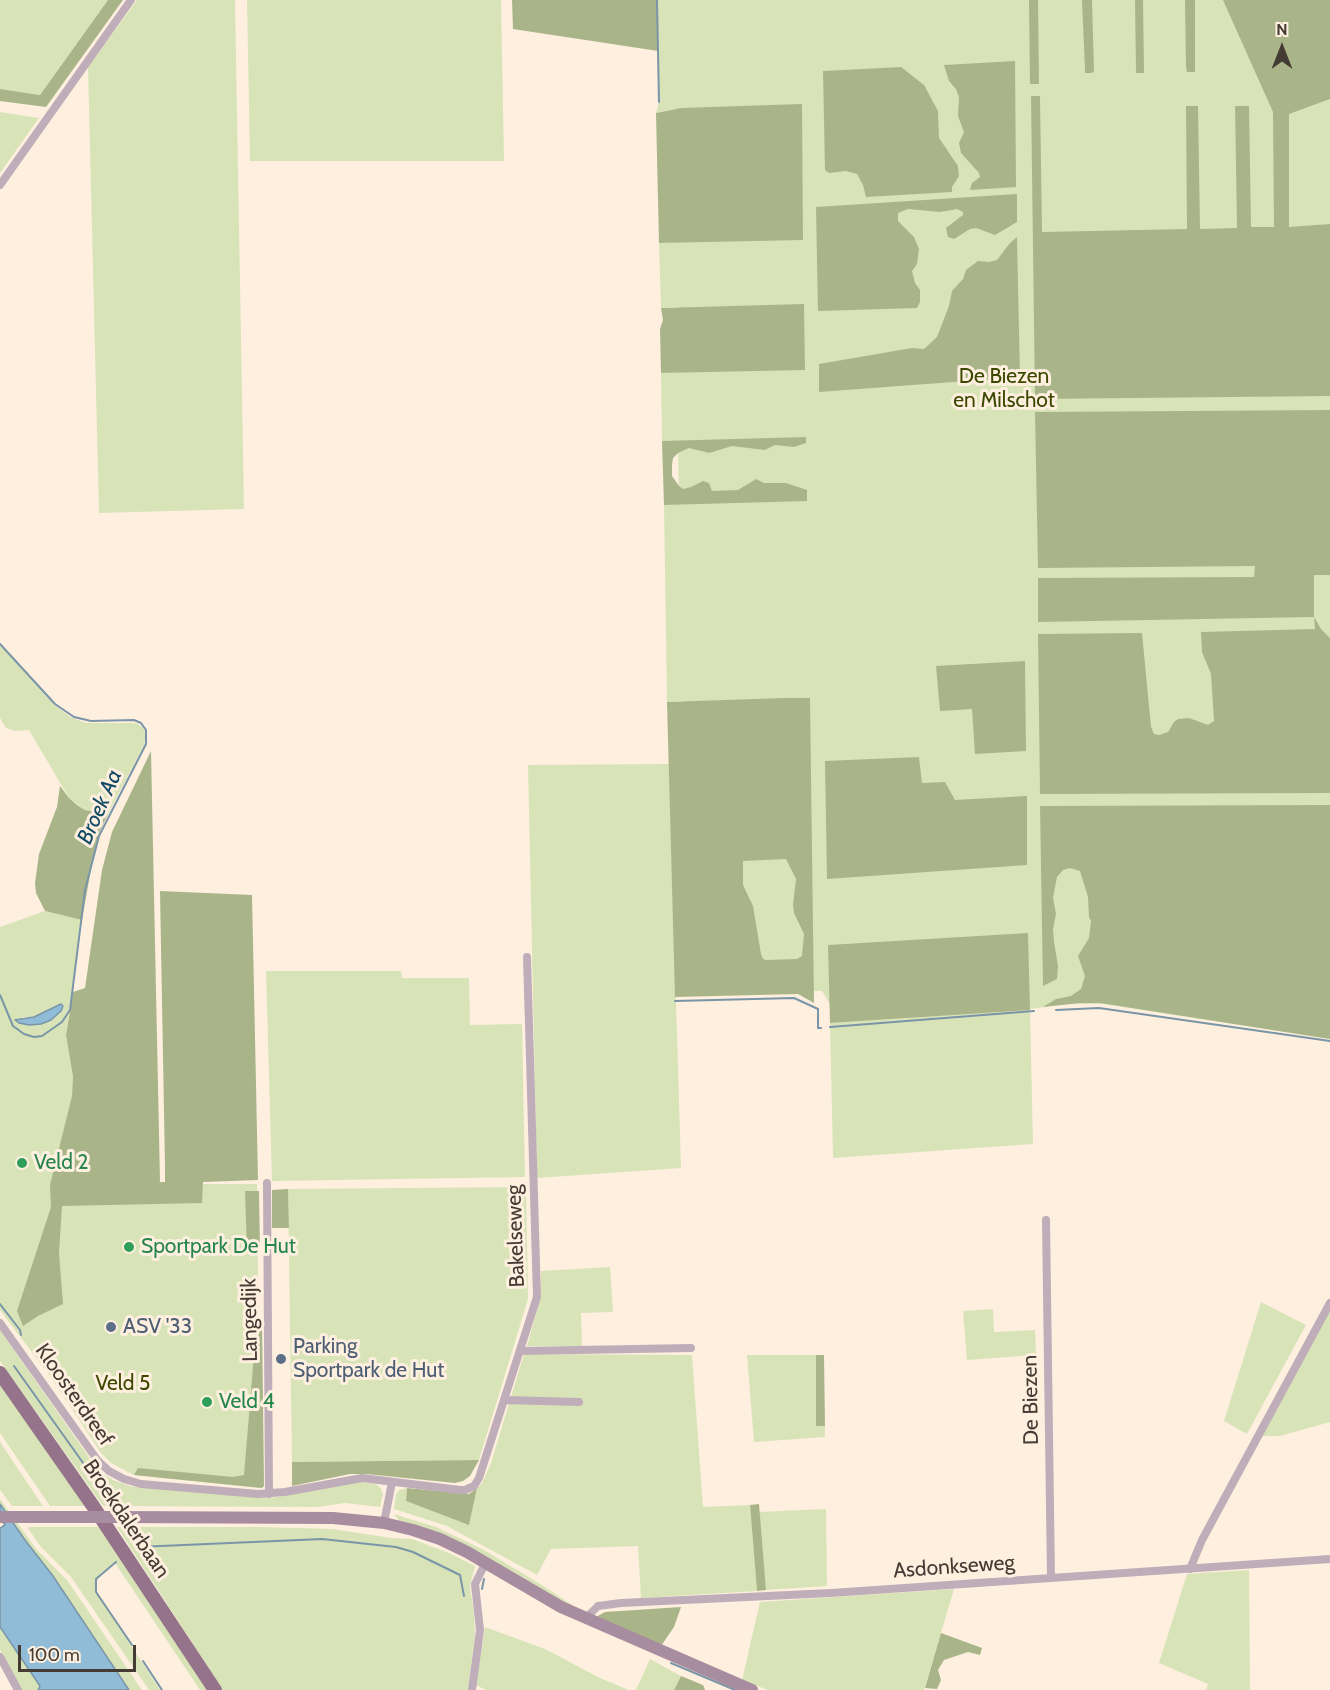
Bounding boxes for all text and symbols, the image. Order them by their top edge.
north arrow [1252,18,1312,78]
text: N [1276,20,1288,39]
park label: De Biezen en Milschot [953,364,1055,414]
water label: Broek Aa [72,766,128,848]
place label: Veld 2 [34,1150,89,1176]
marker: Veld 2 [15,1156,29,1170]
street label: Bakelseweg [502,1184,530,1288]
place label: Sportpark De Hut [141,1234,296,1260]
marker: Sportpark De Hut [122,1240,136,1254]
street label: Langedijk [237,1278,263,1362]
place label: ASV '33 [123,1314,192,1340]
marker: ASV '33 [104,1320,118,1334]
place label: Parking Sportpark de Hut [293,1334,444,1384]
street label: Kloosterdreef [30,1339,118,1451]
marker: Parking Sportpark de Hut [274,1352,288,1366]
street label: De Biezen [1018,1355,1044,1445]
park label: Veld 5 [96,1371,150,1397]
place label: Veld 4 [219,1389,275,1415]
marker: Veld 4 [200,1395,214,1409]
street label: Broekdalerbaan [77,1455,175,1583]
street label: Asdonkseweg [892,1550,1016,1584]
scale bar [21,1633,140,1671]
text: 100 m [29,1644,80,1666]

